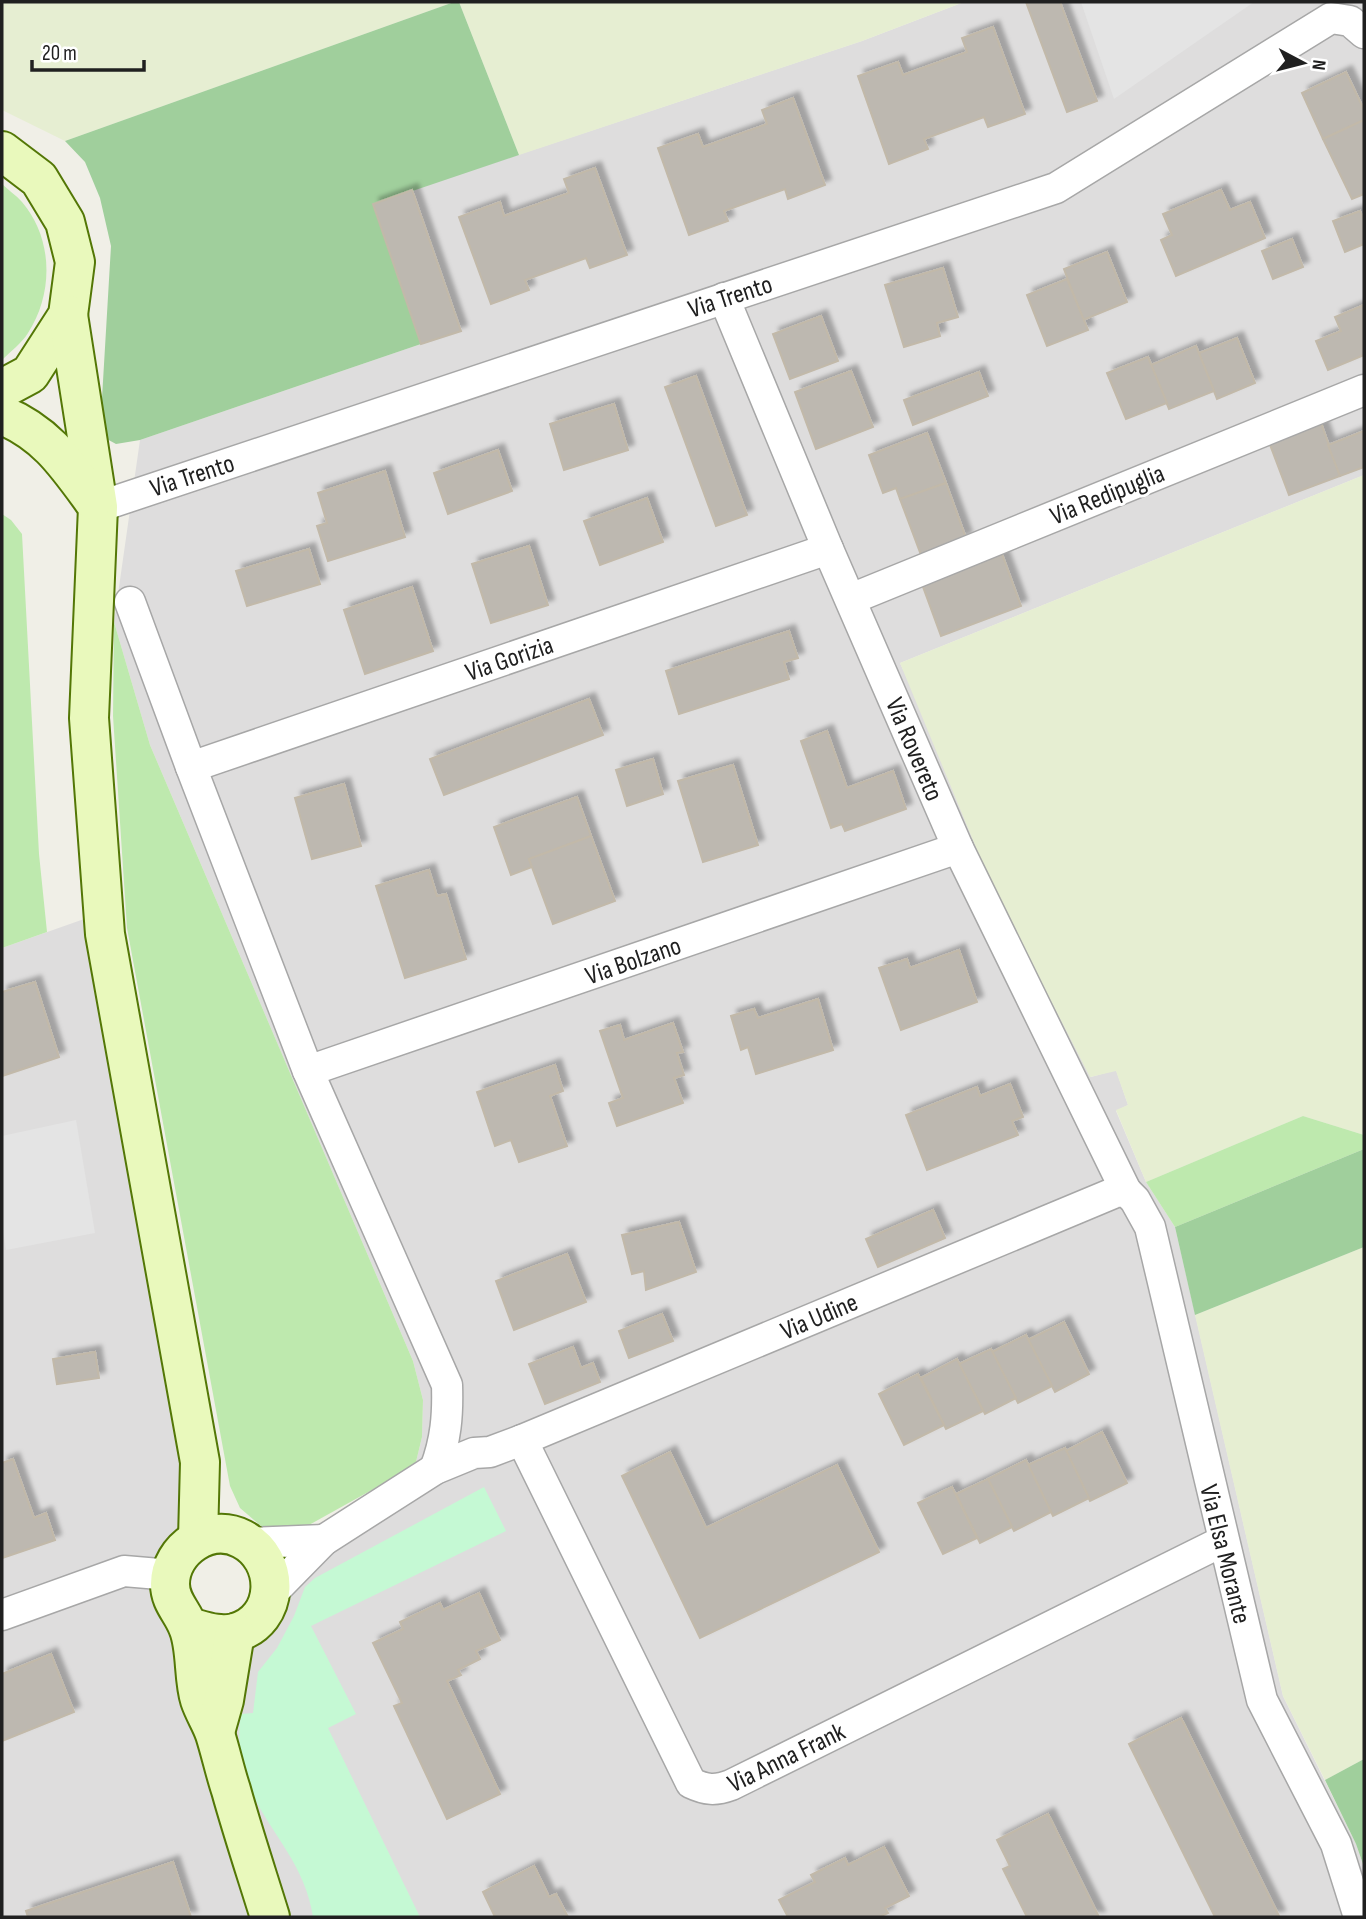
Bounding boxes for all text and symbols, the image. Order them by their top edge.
scale bar [32,28,144,72]
north arrow [1268,28,1338,98]
text: 20 m [42,41,77,66]
text: N [1306,58,1330,71]
street label: Via Trento [684,269,776,326]
street label: Via Trento [146,448,238,505]
street label: Via Redipuglia [1046,458,1169,532]
street label: Via Gorizia [461,630,558,689]
street label: Via Rovereto [878,693,949,806]
street label: Via Bolzano [582,931,685,992]
street label: Via Udine [776,1287,863,1347]
street label: Via Elsa Morante [1192,1482,1257,1627]
street label: Via Anna Frank [723,1717,850,1800]

